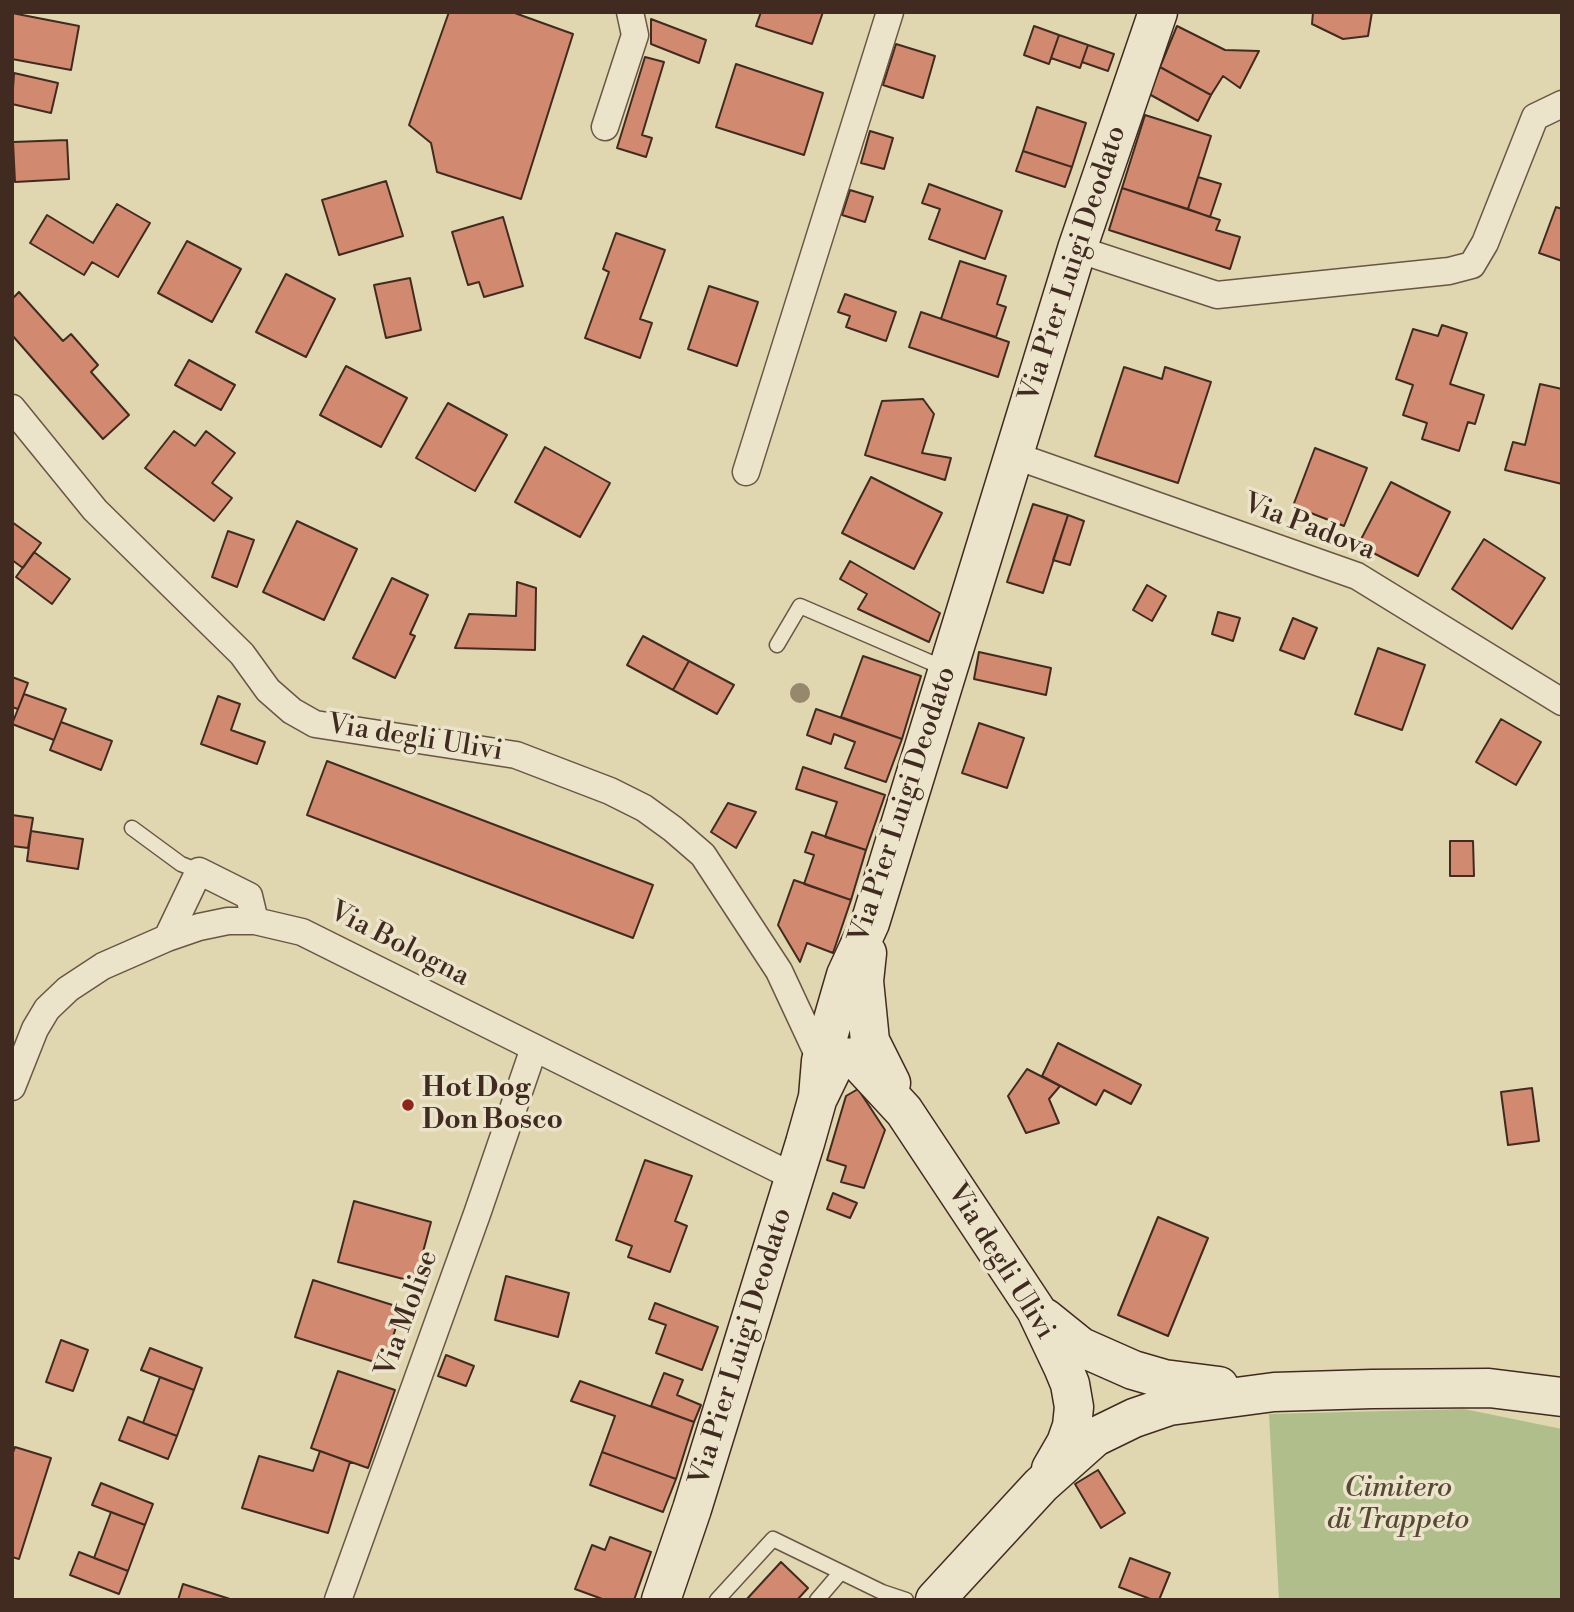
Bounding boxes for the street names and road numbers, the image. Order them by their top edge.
street label: Via Pier Luigi Deodato [1013,122,1135,406]
street label: Via Padova [1238,487,1380,569]
street label: Via Pier Luigi Deodato [843,663,965,947]
street label: Via degli Ulivi [325,709,505,769]
street label: Via Bologna [323,895,475,995]
street label: Via degli Ulivi [939,1178,1061,1346]
street label: Via Pier Luigi Deodato [684,1204,800,1490]
street label: Via Molise [370,1246,446,1382]

